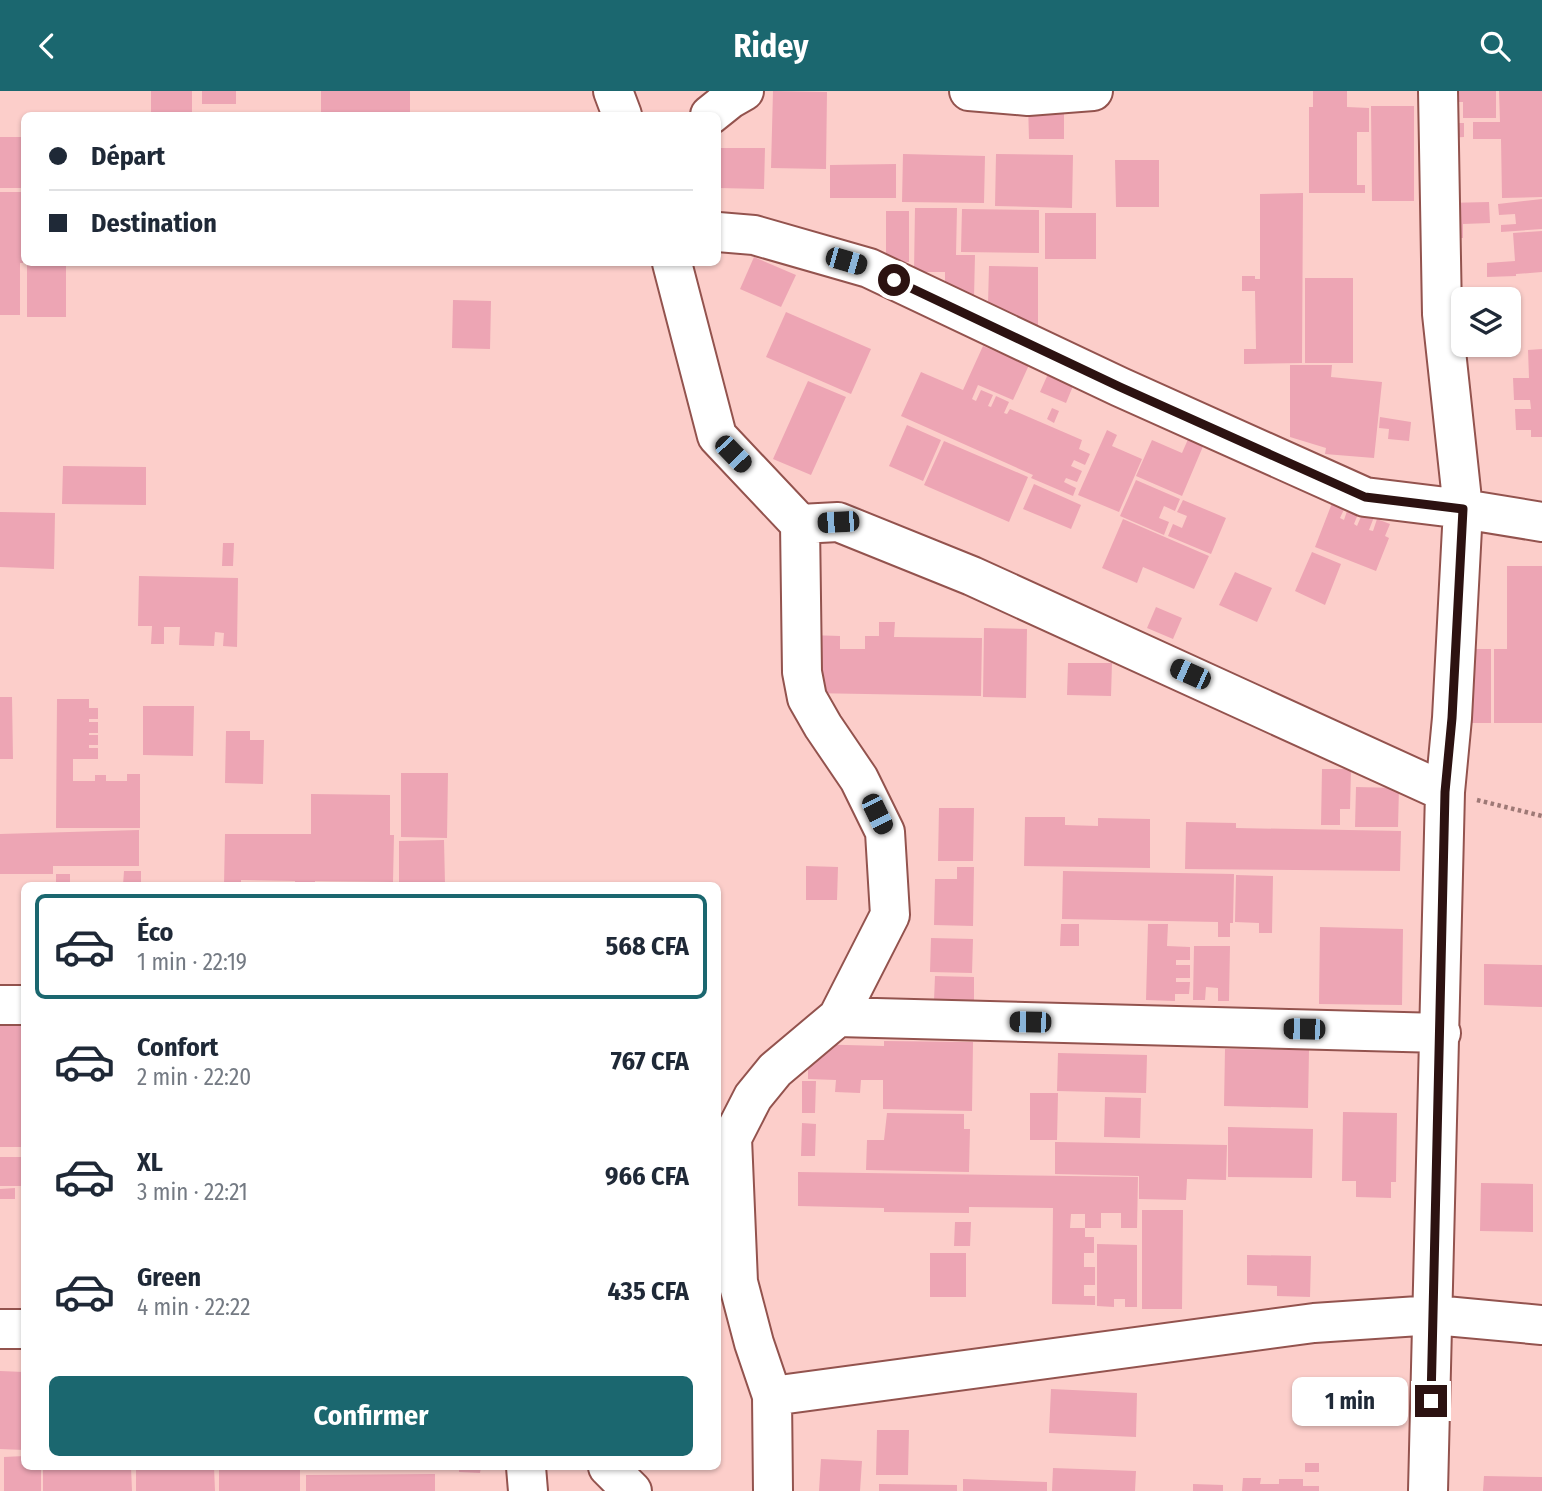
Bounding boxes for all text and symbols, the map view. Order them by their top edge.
icon: back [28,27,66,65]
text: Ridey [734,27,808,65]
icon: search [1476,27,1514,65]
text: Départ [91,141,165,172]
text: Destination [91,208,217,239]
car [823,245,870,277]
route start [878,264,910,296]
map controls [1451,287,1521,357]
button: layers [1451,287,1521,357]
car [711,432,756,476]
car [817,510,860,534]
car [1167,656,1214,692]
car [859,791,896,837]
icon: car [53,915,116,978]
text: Éco [137,917,174,948]
text: 568 CFA [606,931,689,962]
text: 1 min · 22:19 [137,948,247,976]
car [1009,1011,1052,1033]
car [1283,1018,1326,1040]
icon: car [53,1030,116,1093]
text: Confort [137,1032,218,1063]
text: 767 CFA [611,1046,689,1077]
text: 2 min · 22:20 [137,1063,251,1091]
icon: car [53,1145,116,1208]
text: XL [137,1147,163,1178]
text: 966 CFA [605,1161,689,1192]
text: 3 min · 22:21 [137,1178,248,1206]
icon: car [53,1260,116,1323]
text: Green [137,1262,201,1293]
text: 435 CFA [608,1276,689,1307]
text: 4 min · 22:22 [137,1293,250,1321]
button: Confirmer [49,1376,693,1456]
callout: 1 min [1291,1377,1406,1425]
route end [1415,1385,1447,1417]
text: 1 min [1325,1387,1375,1415]

